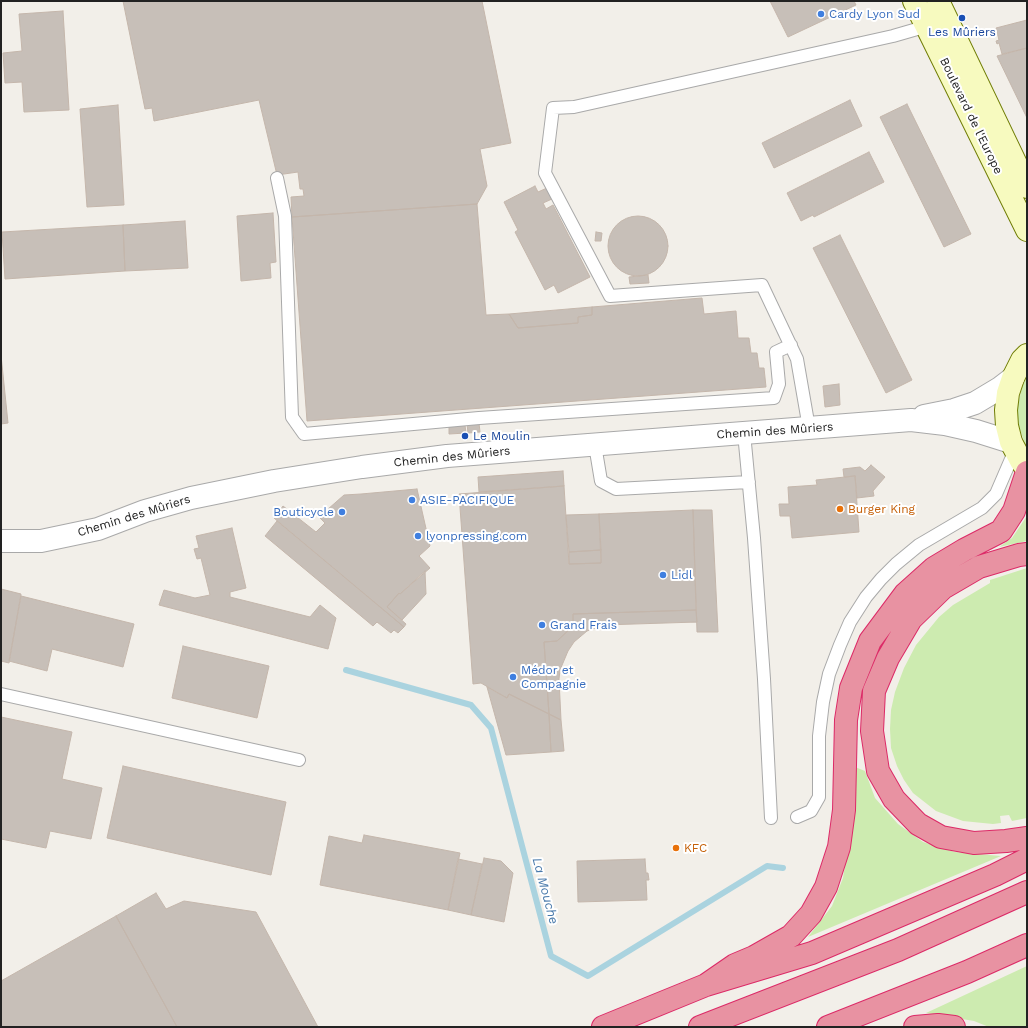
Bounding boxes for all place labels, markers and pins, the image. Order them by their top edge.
place label: Cardy Lyon Sud [829,7,920,21]
marker: Cardy Lyon Sud [816,9,826,19]
marker: Les Mûriers [957,13,967,23]
place label: Les Mûriers [928,25,996,39]
place label: Le Moulin [473,429,530,443]
marker: Le Moulin [460,431,470,441]
place label: ASIE-PACIFIQUE [420,493,514,507]
marker: ASIE-PACIFIQUE [407,495,417,505]
place label: Burger King [848,502,915,516]
marker: Burger King [835,504,845,514]
place label: Bouticycle [273,505,334,519]
marker: Bouticycle [337,507,347,517]
place label: lyonpressing.com [426,529,527,543]
marker: lyonpressing.com [413,531,423,541]
place label: Lidl [671,568,693,582]
marker: Lidl [658,570,668,580]
place label: Grand Frais [550,618,617,632]
marker: Grand Frais [537,620,547,630]
place label: Médor et Compagnie [521,663,586,691]
marker: Médor et Compagnie [508,672,518,682]
place label: KFC [684,841,707,855]
marker: KFC [671,843,681,853]

